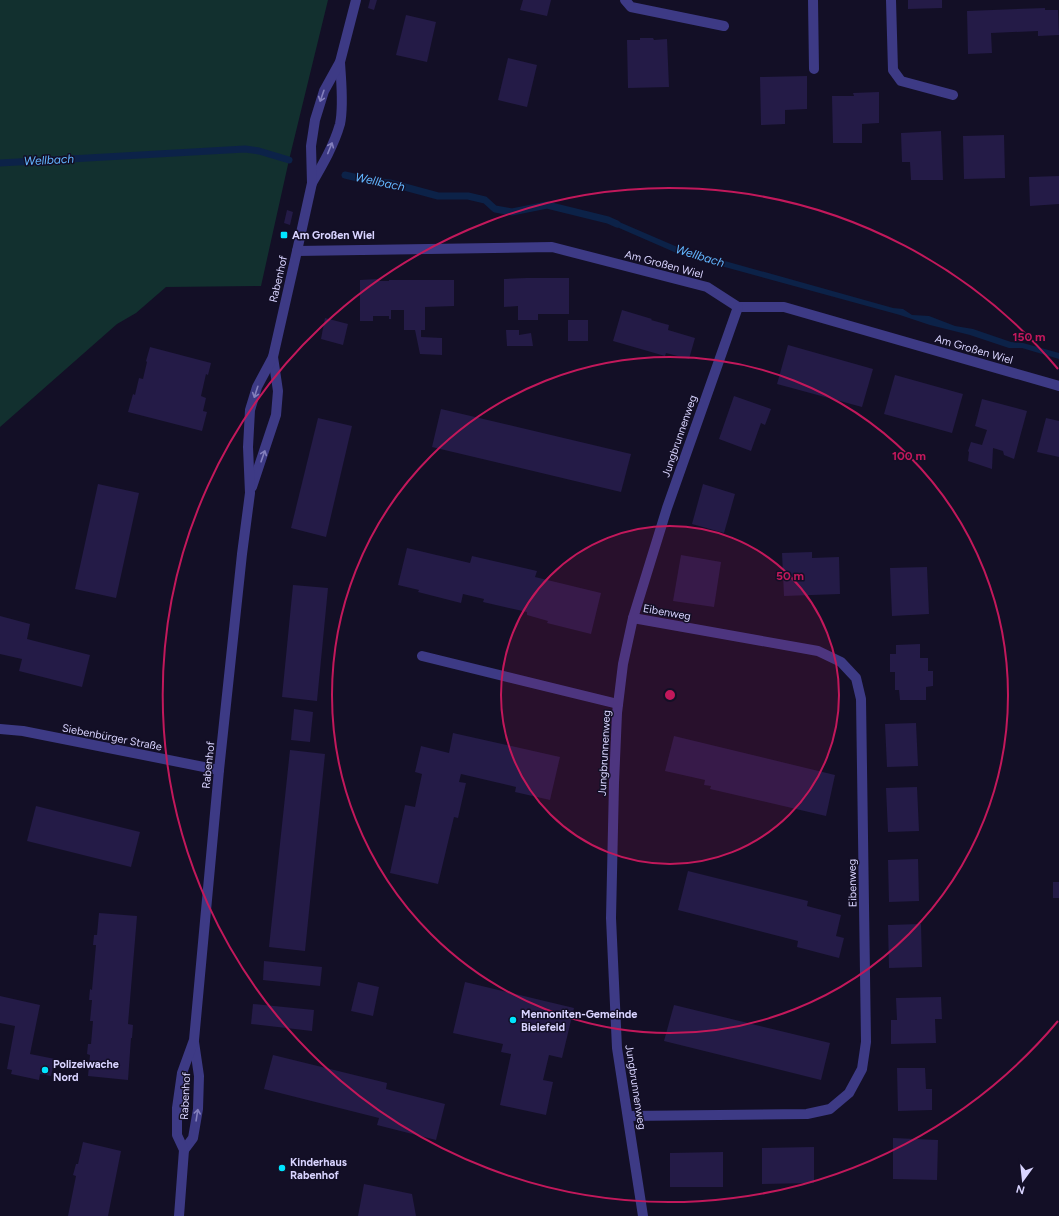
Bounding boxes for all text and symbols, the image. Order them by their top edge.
one-way arrow [318,90,326,102]
one-way arrow [327,143,335,155]
water label: Wellbach [24,152,75,168]
water label: Wellbach [354,170,406,194]
place label: Am Großen Wiel [292,229,375,242]
marker: Am Großen Wiel [279,230,289,240]
water label: Wellbach [674,242,726,270]
street label: Am Großen Wiel [623,248,704,281]
street label: Rabenhof [267,254,290,304]
text: 150 m [1012,330,1046,344]
street label: Am Großen Wiel [933,332,1014,367]
one-way arrow [251,385,259,397]
street label: Jungbrunnenweg [659,393,700,479]
text: 100 m [892,449,926,463]
one-way arrow [259,451,267,463]
text: 50 m [776,569,804,583]
street label: Eibenweg [642,602,692,623]
centre of rings [663,688,677,702]
street label: Jungbrunnenweg [596,710,613,796]
street label: Siebenbürger Straße [61,721,163,754]
street label: Rabenhof [200,740,218,789]
street label: Eibenweg [846,859,859,907]
place label: Mennoniten-Gemeinde Bielefeld [521,1008,637,1034]
marker: Mennoniten-Gemeinde Bielefeld [508,1015,518,1025]
street label: Jungbrunnenweg [622,1044,649,1131]
place label: Polizeiwache Nord [53,1058,119,1084]
marker: Polizeiwache Nord [40,1065,50,1075]
street label: Rabenhof [178,1071,193,1120]
one-way arrow [193,1109,201,1122]
place label: Kinderhaus Rabenhof [290,1156,347,1182]
north arrow [1003,1160,1043,1200]
marker: Kinderhaus Rabenhof [277,1163,287,1173]
text: N [1015,1182,1026,1197]

